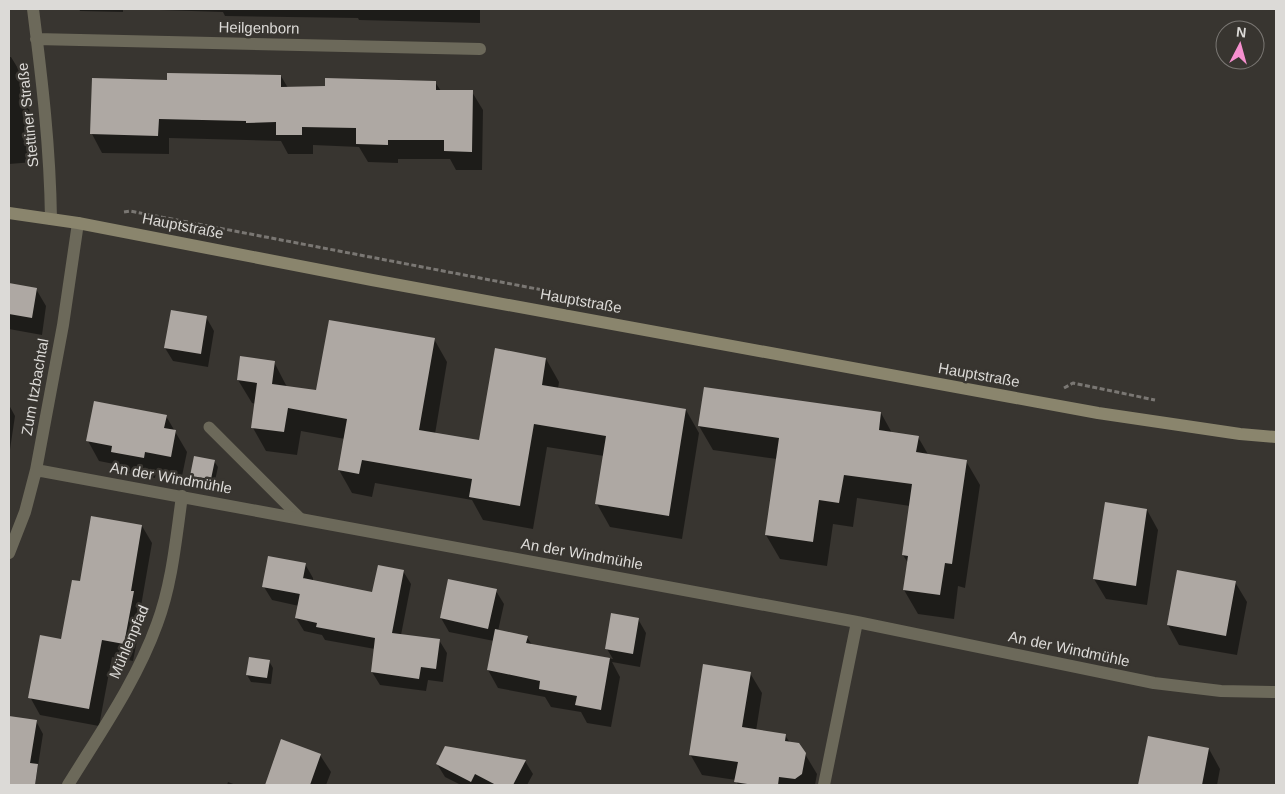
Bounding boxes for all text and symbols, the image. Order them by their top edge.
street label: Heilgenborn [218,18,300,37]
north arrow [1215,20,1265,70]
text: N [1235,24,1247,41]
street label: Stettiner Straße [14,62,41,168]
street label: Hauptstraße [141,209,225,242]
street label: Hauptstraße [539,285,623,316]
street label: Zum Itzbachtal [18,337,51,437]
street label: Hauptstraße [937,359,1021,390]
street label: An der Windmühle [109,458,233,497]
street label: An der Windmühle [520,534,644,573]
street label: Mühlenpfad [105,602,152,681]
street label: An der Windmühle [1007,627,1131,670]

